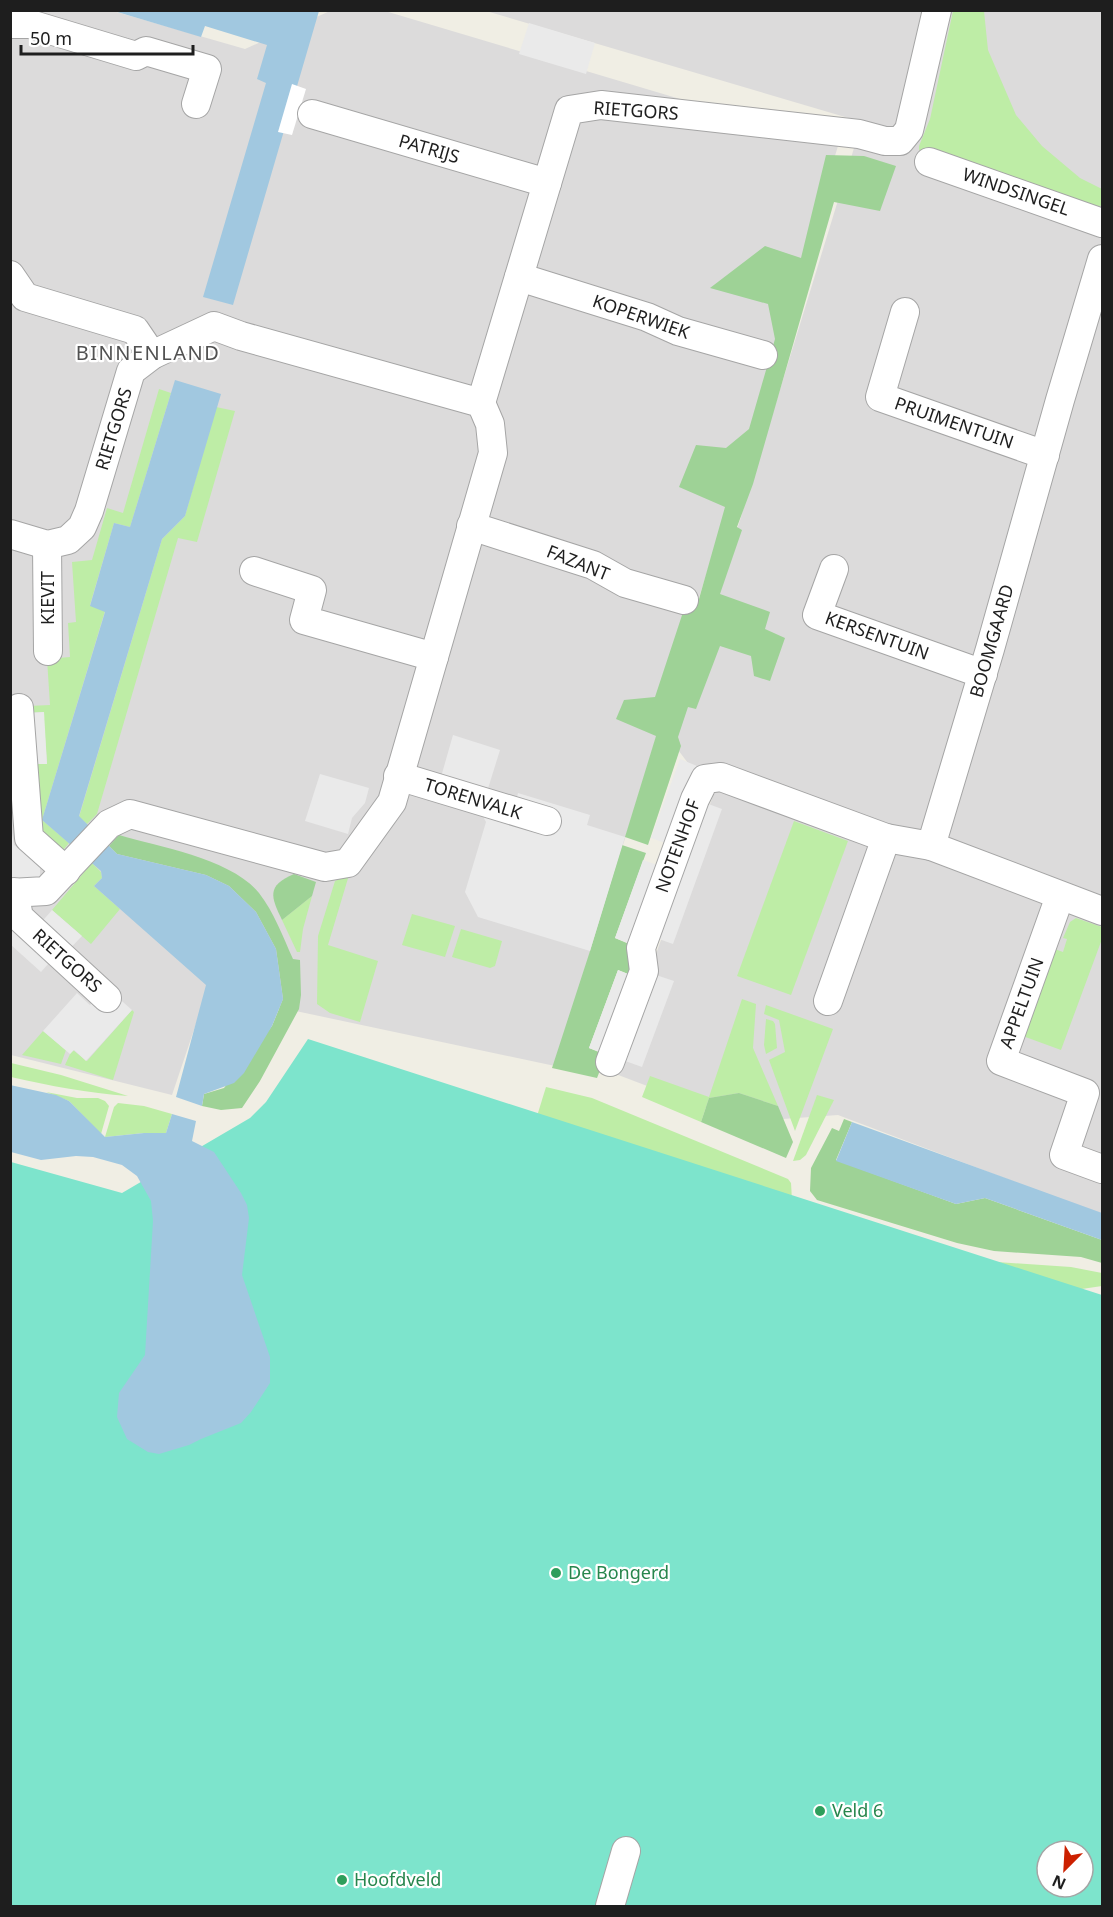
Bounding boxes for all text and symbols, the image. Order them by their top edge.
scale bar [21,18,194,56]
text: 50 m [30,26,72,50]
street label: RIETGORS [593,95,680,125]
street label: PATRIJS [396,128,463,168]
street label: WINDSINGEL [960,161,1073,221]
street label: KOPERWIEK [590,288,694,344]
district label: BINNENLAND [76,339,220,366]
street label: RIETGORS [89,384,137,473]
street label: PRUIMENTUIN [892,390,1017,454]
street label: FAZANT [543,539,613,586]
street label: KIEVIT [35,571,59,625]
street label: BOOMGAARD [963,581,1019,700]
street label: KERSENTUIN [822,605,933,665]
street label: TORENVALK [422,772,526,824]
street label: NOTENHOF [649,796,705,896]
street label: RIETGORS [28,923,107,998]
street label: APPELTUIN [993,954,1049,1052]
place label: De Bongerd [568,1560,669,1584]
marker: De Bongerd [549,1566,563,1580]
place label: Veld 6 [832,1798,883,1822]
marker: Veld 6 [813,1804,827,1818]
north arrow [1035,1839,1095,1899]
place label: Hoofdveld [354,1867,441,1891]
text: N [1048,1870,1069,1895]
marker: Hoofdveld [335,1873,349,1887]

